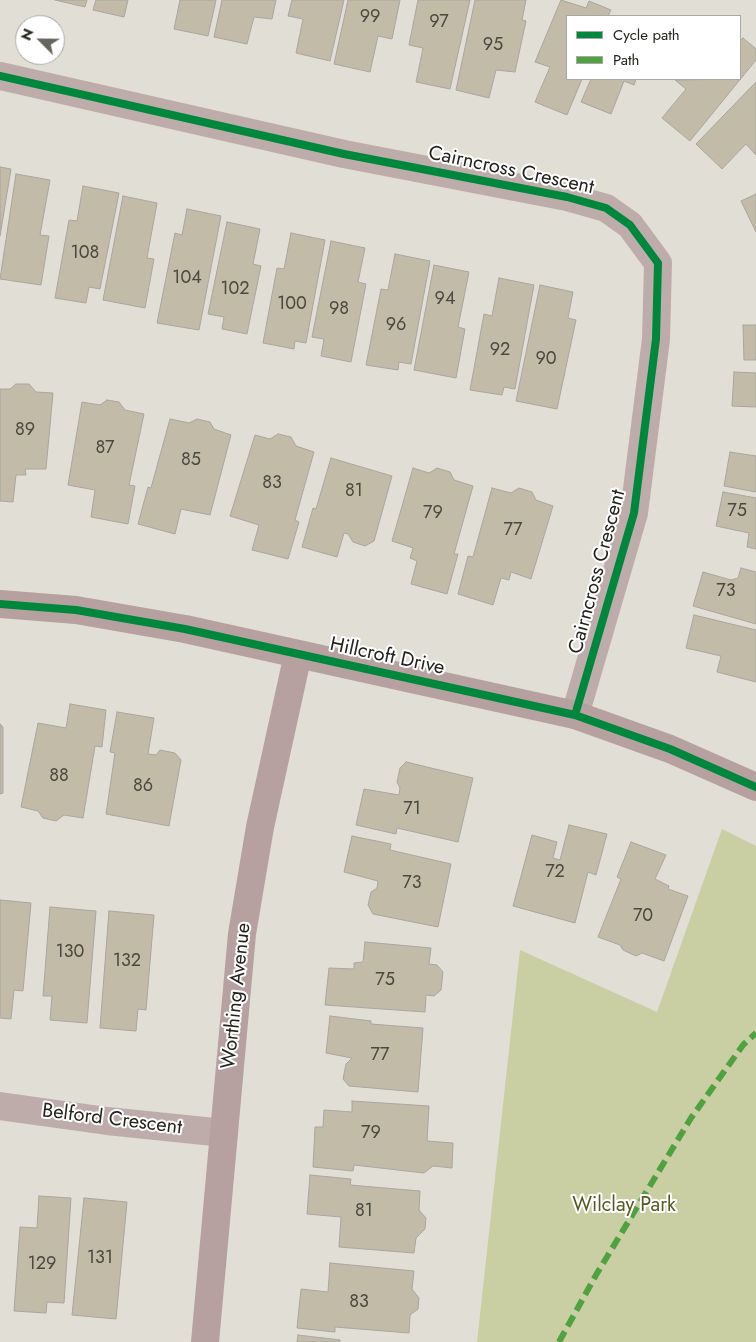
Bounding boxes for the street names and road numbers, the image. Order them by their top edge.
street label: Cairncross Crescent [426,142,596,200]
street label: Cairncross Crescent [565,487,631,657]
street label: Hillcroft Drive [327,633,447,681]
street label: Worthing Avenue [217,922,257,1070]
street label: Belford Crescent [41,1100,183,1140]

